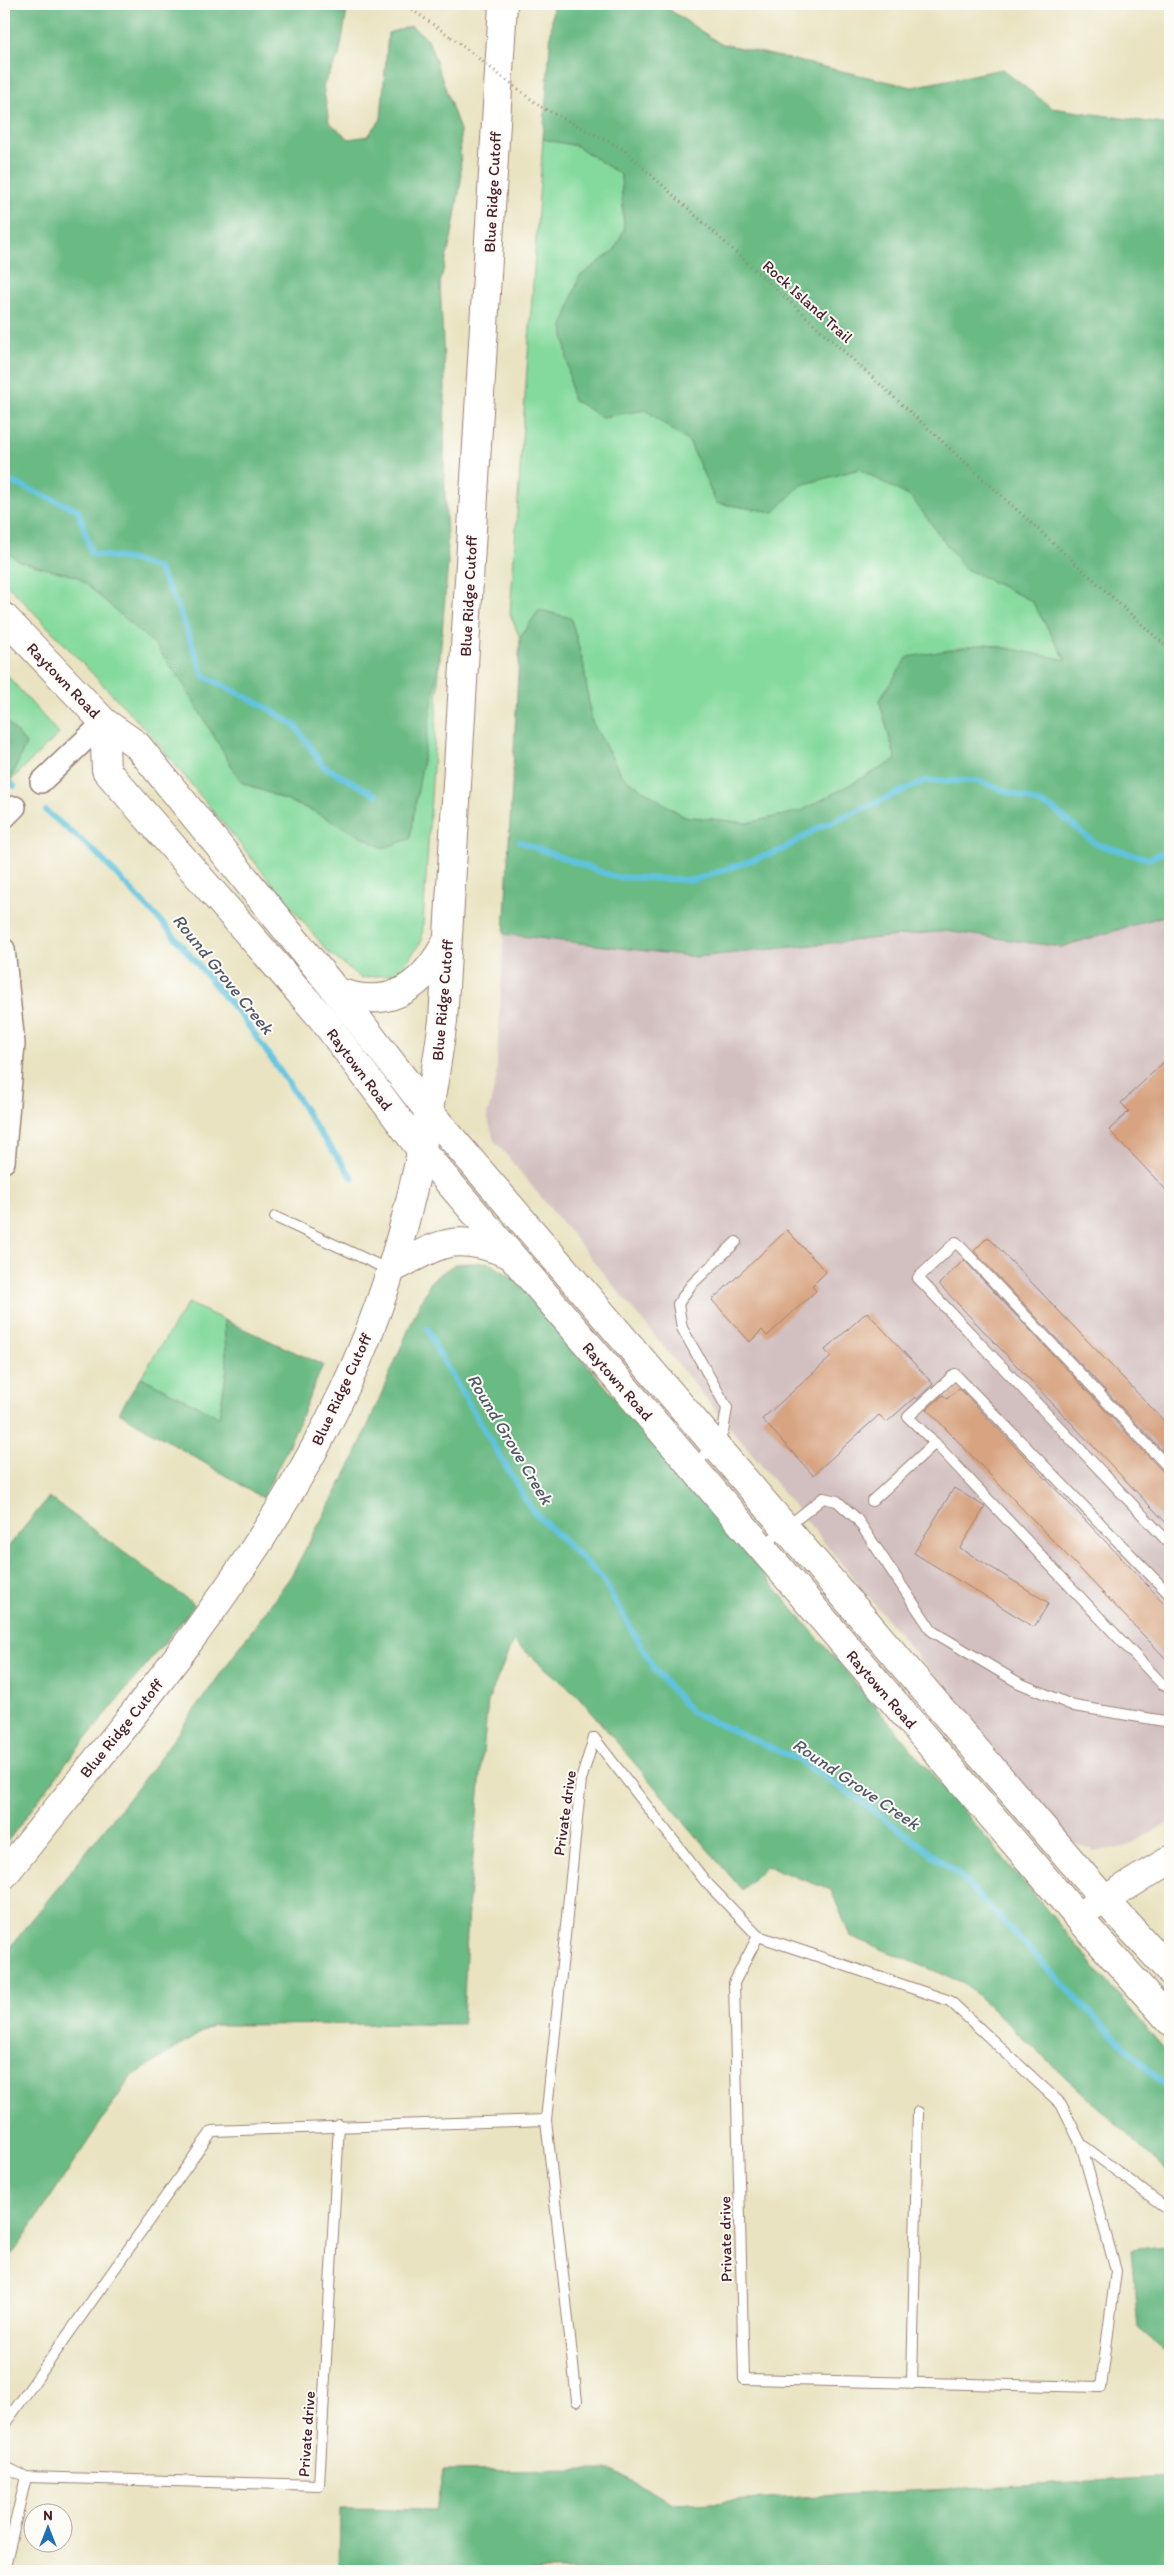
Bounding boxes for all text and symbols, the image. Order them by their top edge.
street label: Blue Ridge Cutoff [480,130,505,253]
street label: Rock Island Trail [759,256,857,347]
street label: Blue Ridge Cutoff [456,534,481,657]
street label: Raytown Road [23,639,105,722]
water label: Round Grove Creek [168,909,279,1040]
street label: Blue Ridge Cutoff [428,938,457,1061]
street label: Raytown Road [323,1025,397,1114]
street label: Blue Ridge Cutoff [307,1330,376,1448]
street label: Raytown Road [578,1338,657,1425]
water label: Round Grove Creek [462,1370,558,1510]
street label: Raytown Road [842,1646,921,1733]
street label: Blue Ridge Cutoff [76,1675,167,1782]
water label: Round Grove Creek [788,1733,925,1836]
street label: Private drive [549,1769,580,1857]
street label: Private drive [715,2196,736,2282]
street label: Private drive [294,2390,319,2478]
north arrow [22,2502,72,2552]
text: N [43,2507,53,2524]

